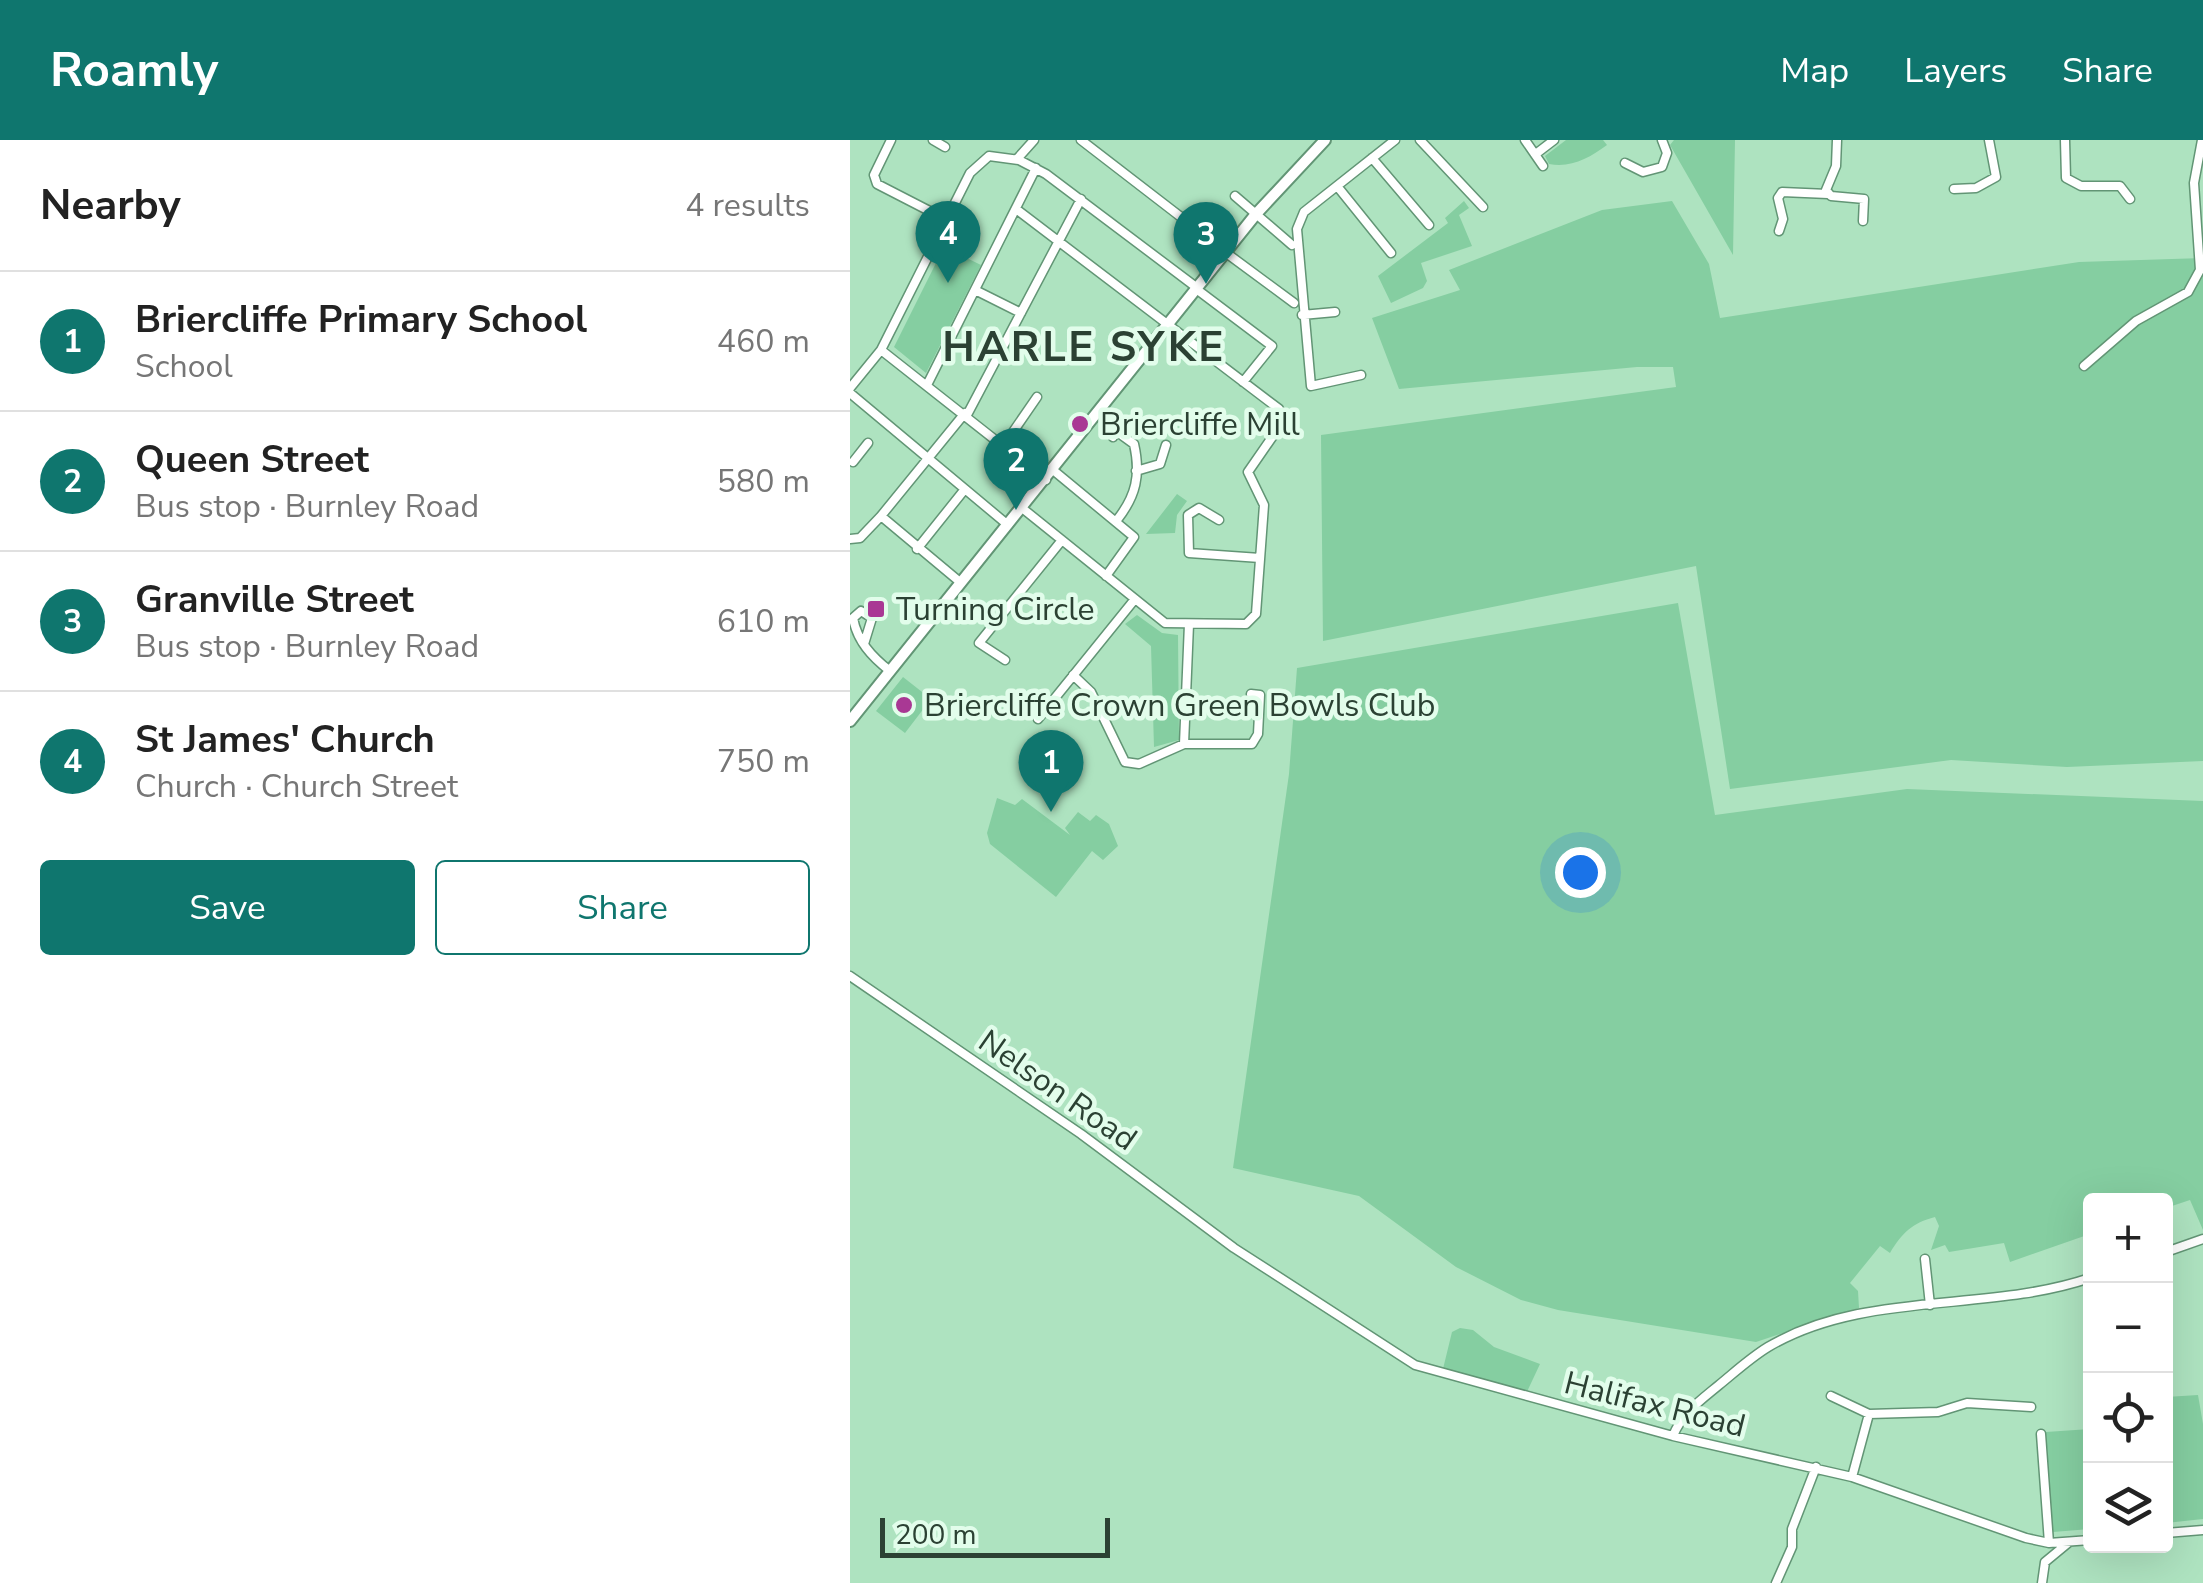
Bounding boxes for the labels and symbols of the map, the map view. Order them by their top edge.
pin: 4 [916,201,980,283]
pin: 3 [1174,202,1238,284]
district label: HARLE SYKE [942,319,1226,376]
place label: Briercliffe Mill [1100,403,1300,446]
marker: Briercliffe Mill [1069,413,1091,435]
pin: 2 [984,428,1048,510]
place label: Turning Circle [896,588,1094,631]
marker: Turning Circle [865,598,887,620]
place label: Briercliffe Crown Green Bowls Club [924,684,1435,727]
marker: Briercliffe Crown Green Bowls Club [893,694,915,716]
pin: 1 [1018,730,1084,812]
your location [1555,847,1606,898]
street label: Nelson Road [970,1020,1145,1161]
street label: Halifax Road [1560,1361,1750,1448]
scale bar [880,1513,1110,1558]

